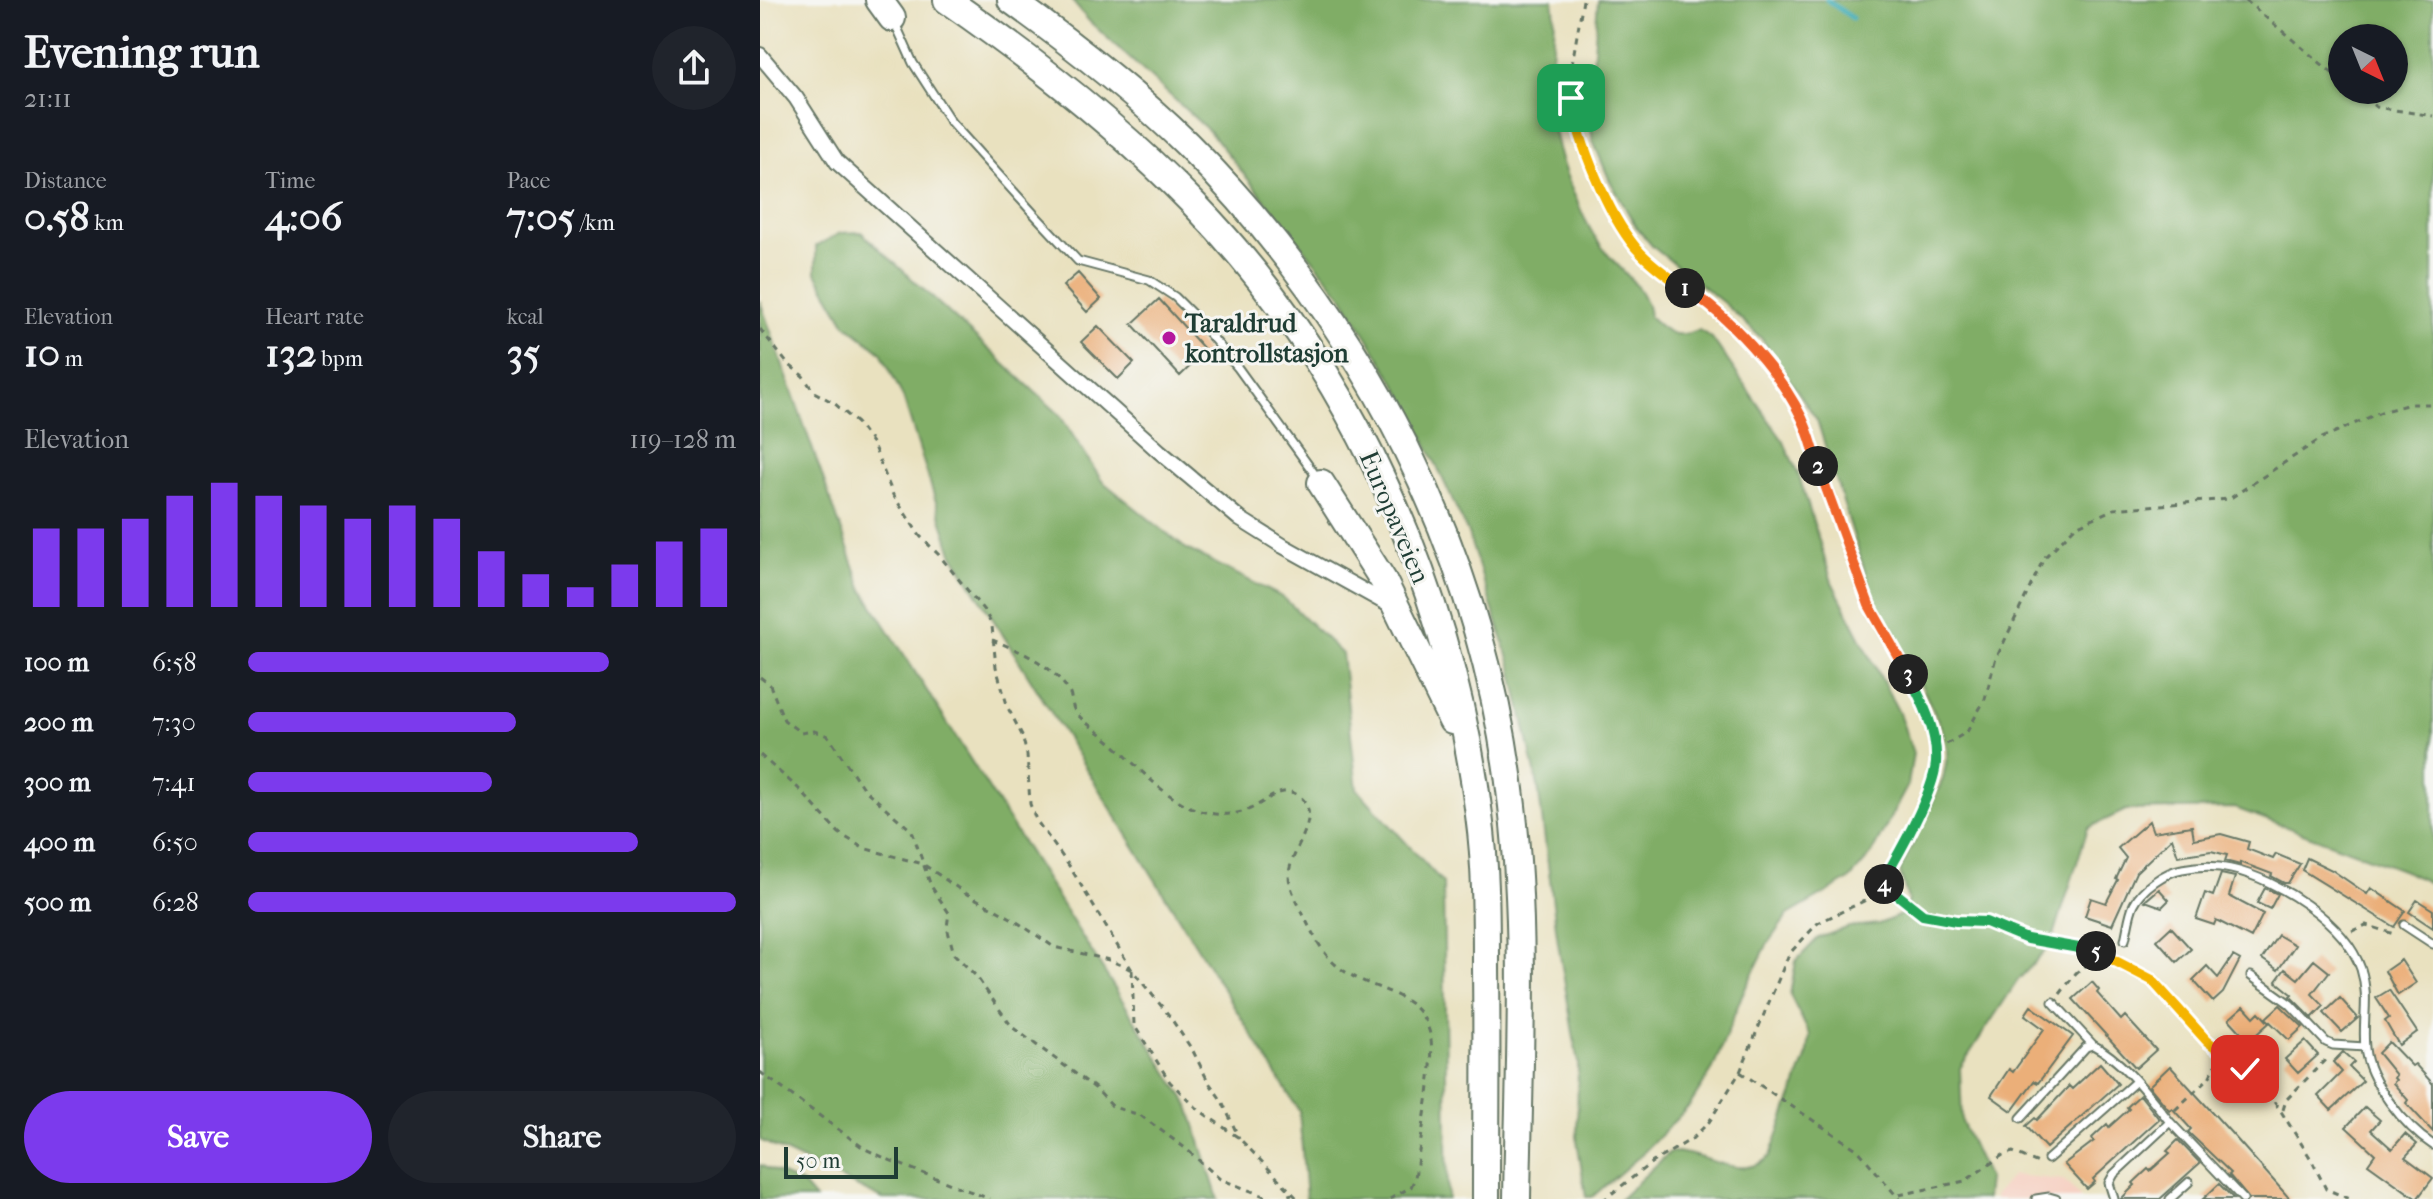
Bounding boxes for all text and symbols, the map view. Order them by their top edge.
north arrow [2328,24,2408,104]
map controls [2328,24,2408,104]
button: share [652,26,736,110]
text: Evening run [24,27,259,78]
pin [1537,64,1605,132]
icon: arrive [1549,76,1593,120]
text: 21:11 [24,83,72,114]
text: Distance [24,168,107,194]
text: Time [265,168,315,194]
text: Pace [507,168,550,194]
text: 0.58 [24,194,90,240]
text: 4:06 [265,194,342,240]
text: 7:05 [507,194,575,240]
text: km [90,210,124,236]
text: /km [575,210,615,236]
pin: 1 [1665,268,1705,308]
text: 1 [1681,275,1689,301]
text: Elevation [24,304,113,330]
text: Heart rate [265,304,364,330]
text: kcal [507,304,544,330]
place label: Taraldrud kontrollstasjon [1184,308,1349,369]
marker: Taraldrud kontrollstasjon [1160,329,1178,347]
text: 10 [24,330,60,376]
text: 132 [265,330,317,376]
text: 35 [507,330,540,376]
text: m [60,346,83,372]
text: bpm [317,346,363,372]
text: Elevation [24,424,129,455]
text: 119–128 m [630,424,736,455]
street label: Europaveien [1353,446,1436,588]
pin: 2 [1798,446,1838,486]
text: 2 [1812,453,1824,479]
text: 100 m [24,647,89,678]
text: 6:58 [152,647,197,678]
pin: 3 [1888,654,1928,694]
text: 3 [1903,661,1913,687]
text: 200 m [24,707,93,738]
text: 7:30 [152,707,196,738]
text: 300 m [24,767,91,798]
text: 7:41 [152,767,195,798]
text: 400 m [24,827,95,858]
text: 6:50 [152,827,198,858]
pin: 4 [1864,864,1904,904]
text: 4 [1878,871,1891,897]
text: 500 m [24,887,91,918]
text: 6:28 [152,887,199,918]
pin: 5 [2076,931,2116,971]
text: 5 [2091,938,2101,964]
pin [2211,1035,2279,1103]
icon: check [2223,1047,2267,1091]
button: Save [24,1091,372,1183]
button: Share [388,1091,736,1183]
scale bar [784,1143,898,1179]
text: 50 m [796,1148,841,1174]

